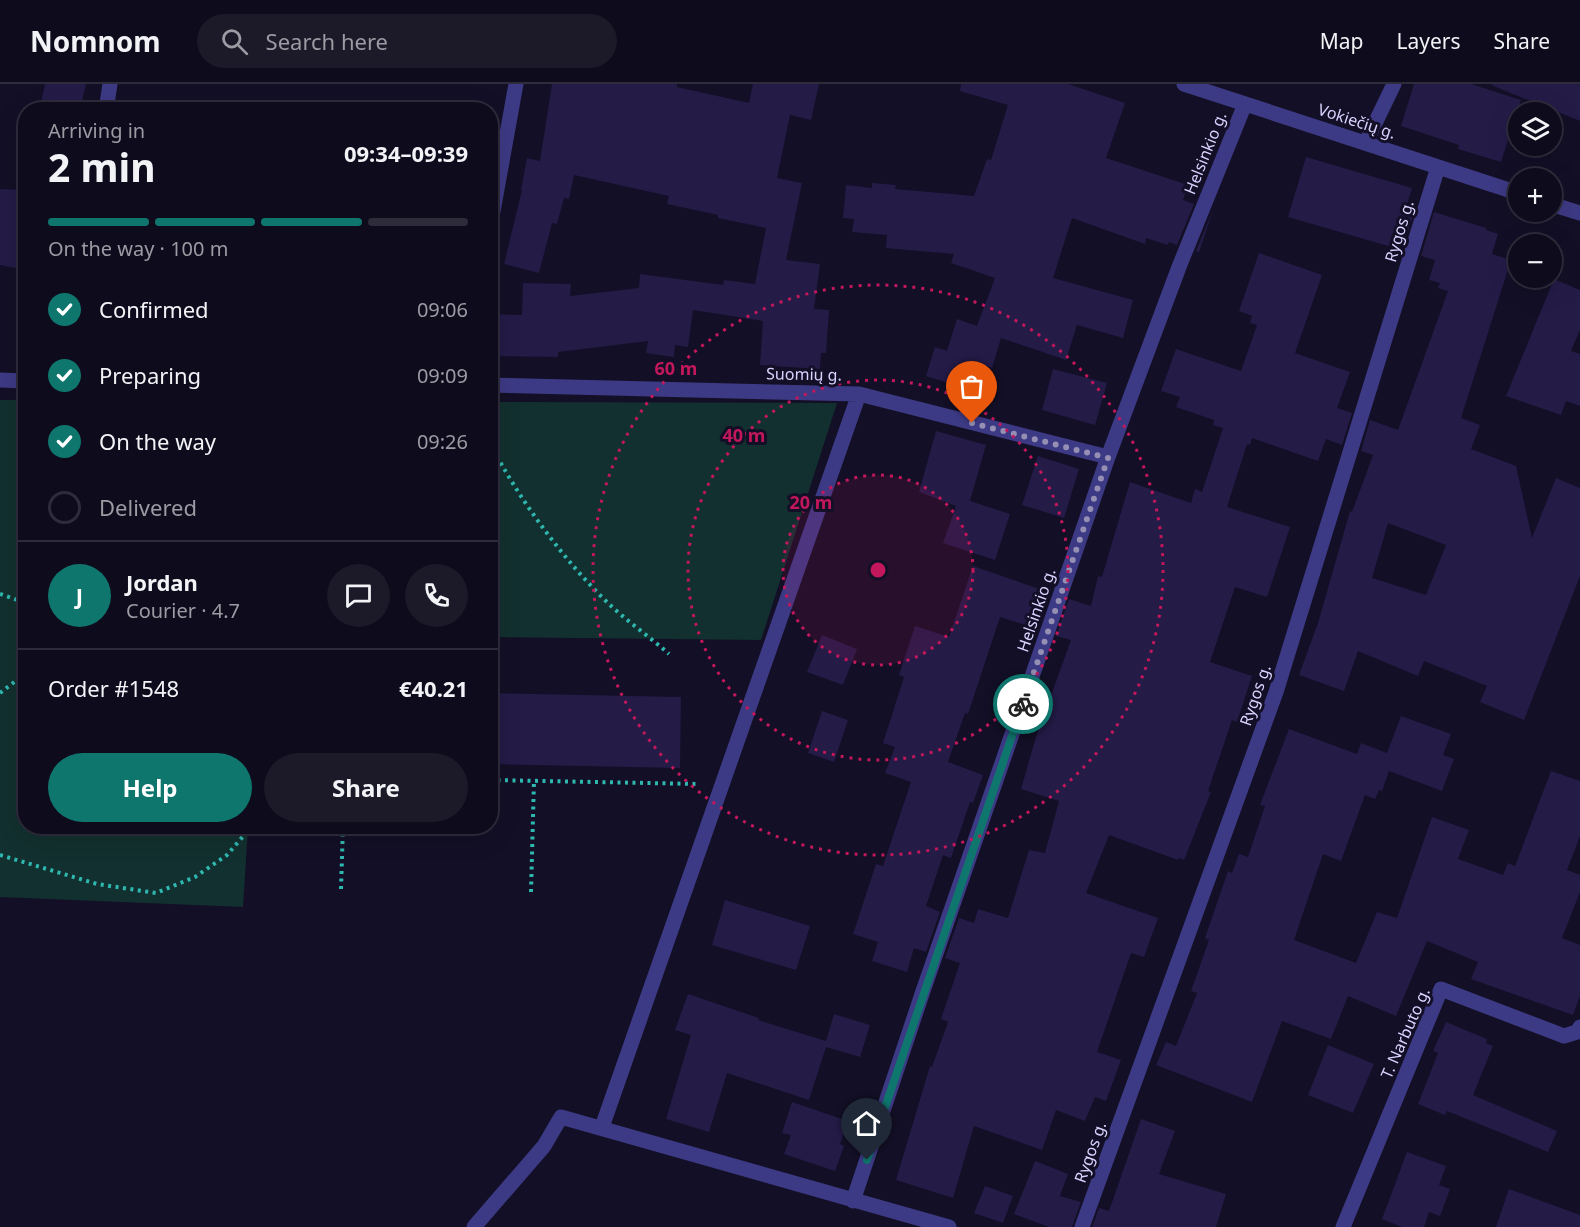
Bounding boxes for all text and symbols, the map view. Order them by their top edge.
search box [197,14,617,68]
text: Nomnom [30,22,161,60]
icon: search [218,25,251,58]
text: Search here [266,26,388,56]
text: Map [1320,27,1364,55]
text: Layers [1397,27,1461,55]
text: Share [1494,27,1550,55]
street label: Vokiečių g. [1315,98,1399,144]
map controls [1508,102,1562,288]
button: layers [1508,102,1562,156]
street label: Helsinkio g. [1178,108,1232,198]
text: Arriving in [48,117,145,144]
text: 09:34–09:39 [344,138,468,168]
text: 2 min [48,140,155,193]
button: + [1508,168,1562,222]
street label: Rygos g. [1379,197,1419,265]
button: − [1508,234,1562,288]
text: On the way · 100 m [48,235,228,262]
icon: check [48,293,81,326]
text: Confirmed [99,294,209,324]
text: 09:06 [417,296,468,323]
text: 60 m [655,356,697,380]
icon: check [48,359,81,392]
text: Preparing [99,360,201,390]
pin [946,361,997,423]
text: 09:09 [417,362,468,389]
street label: Suomių g. [766,362,842,386]
icon: bag [955,370,988,403]
text: 40 m [723,423,765,447]
icon: check [48,425,81,458]
text: On the way [99,426,216,456]
text: 09:26 [417,428,468,455]
text: 20 m [790,490,832,514]
text: Delivered [99,492,197,522]
centre of rings [868,560,888,580]
button: chat [327,564,390,627]
button: phone [405,564,468,627]
street label: Helsinkio g. [1011,565,1061,655]
text: Jordan [126,567,198,597]
text: J [76,580,83,610]
text: Courier · 4.7 [126,597,240,624]
street label: Rygos g. [1234,661,1276,729]
text: Order #1548 [48,673,179,703]
text: €40.21 [399,673,468,703]
courier [993,674,1053,734]
icon: bike [1007,688,1040,721]
button: Help [48,753,252,822]
button: Share [264,753,468,822]
street label: T. Narbuto g. [1375,984,1435,1082]
pin [841,1098,892,1160]
icon: home [850,1107,883,1140]
street label: Rygos g. [1069,1118,1111,1186]

